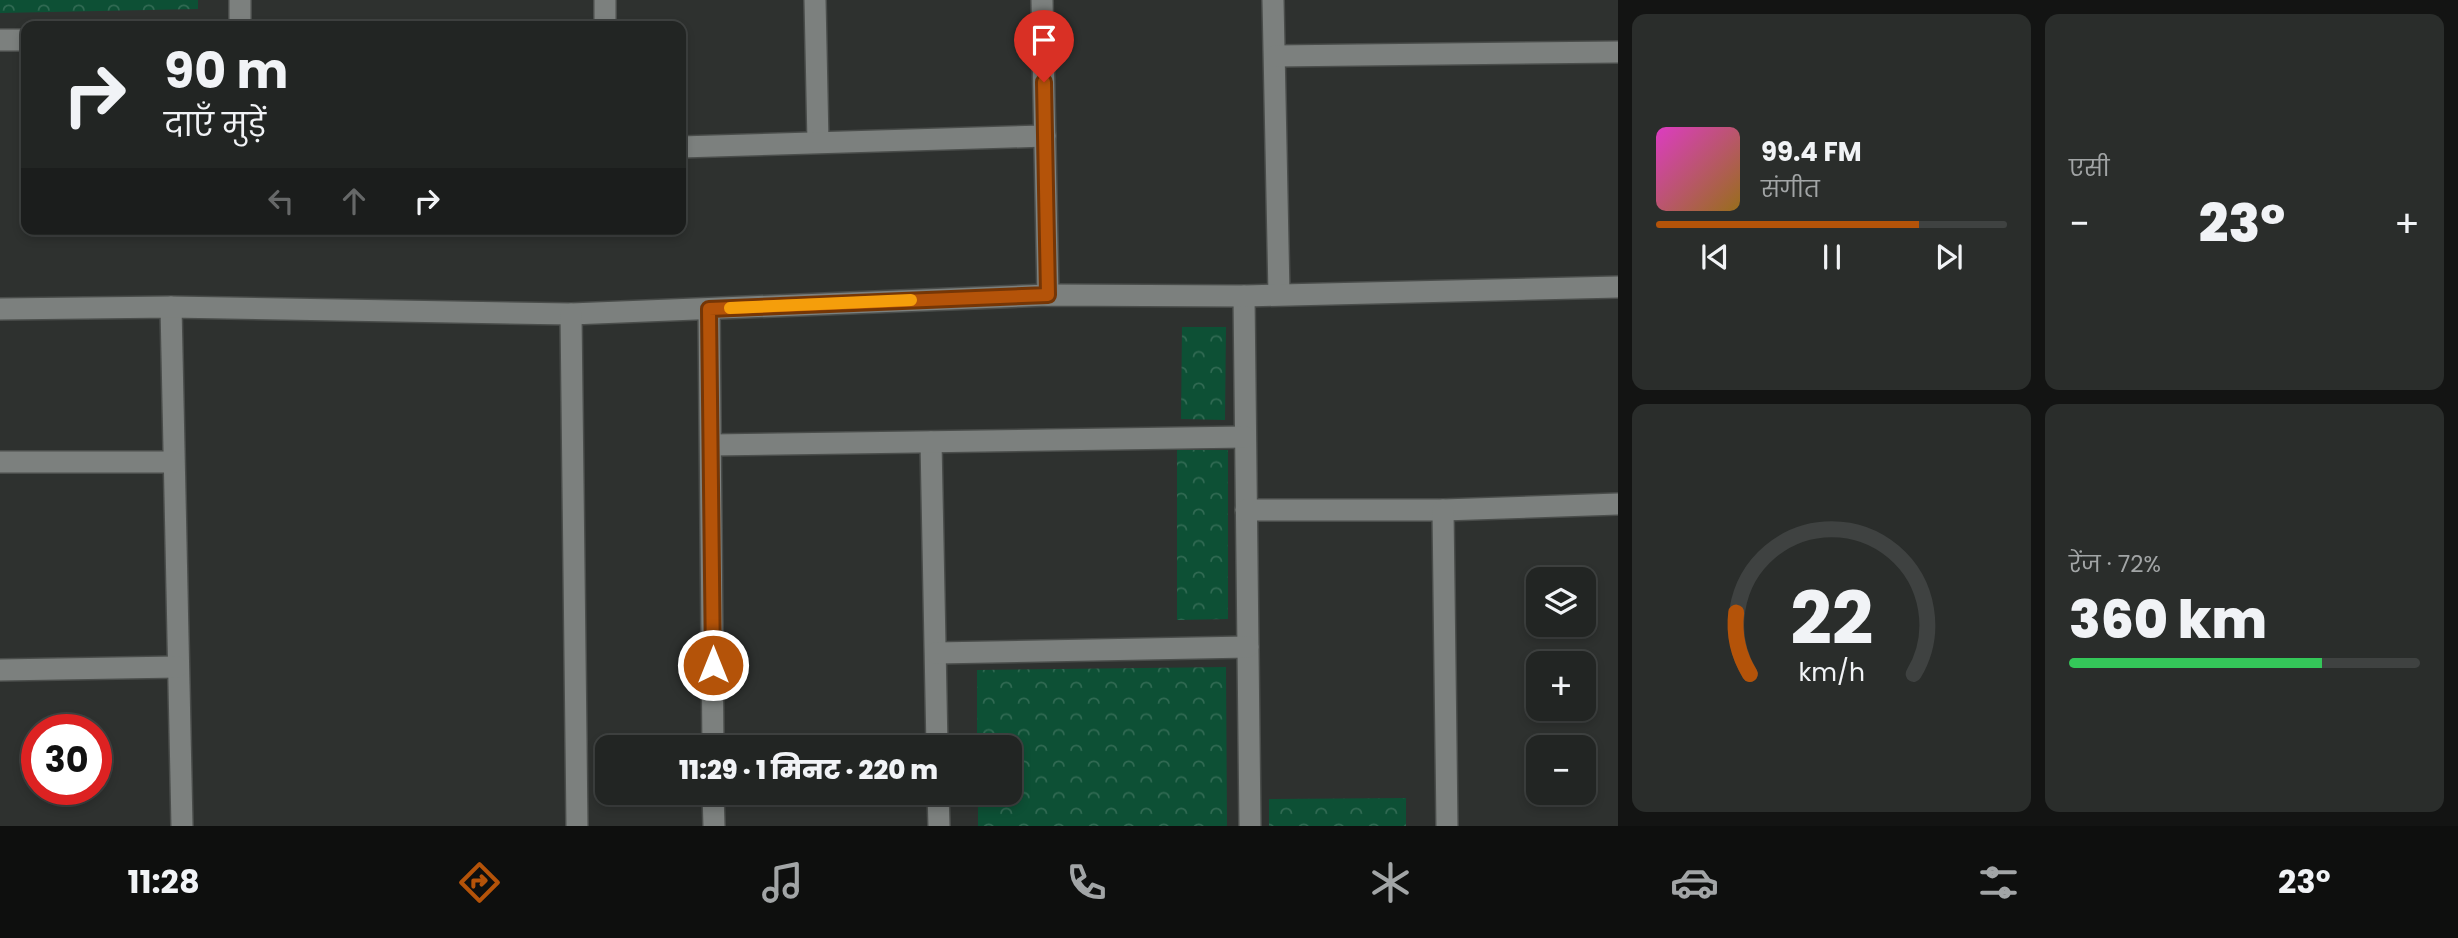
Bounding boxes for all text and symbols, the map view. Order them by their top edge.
pin [1014,10,1074,82]
icon: arrive [1025,21,1063,59]
text: 90 m [164,37,288,105]
icon: right [49,49,140,140]
text: दाएँ मुड़ें [164,102,266,147]
text: 99.4 FM [1761,134,1862,170]
text: एसी [2069,152,2110,184]
text: संगीत [1761,173,1820,205]
icon: left [262,182,300,220]
icon: ahead [335,182,373,220]
icon: right [408,182,446,220]
text: 23° [2199,187,2285,260]
text: − [2069,197,2090,250]
text: + [2394,197,2420,250]
icon: previous [1696,238,1734,276]
icon: pause [1813,238,1851,276]
icon: next [1930,238,1968,276]
text: रेंज · 72% [2069,548,2161,580]
map controls [1526,567,1596,805]
button: layers [1526,567,1596,637]
text: 22 [1790,568,1873,669]
text: 360 km [2069,583,2267,656]
position arrow [676,628,750,702]
button: + [1526,651,1596,721]
text: km/h [1798,655,1865,690]
speed limit sign: 30 [21,714,112,805]
button: − [1526,735,1596,805]
text: 11:29 · 1 मिनट · 220 m [679,752,938,788]
icon: directions [455,858,504,907]
icon: music [758,858,807,907]
icon: phone [1062,858,1111,907]
icon: climate [1366,858,1415,907]
icon: car [1670,858,1719,907]
icon: filters [1974,858,2023,907]
text: 11:28 [127,859,200,904]
text: 23° [2278,859,2331,904]

